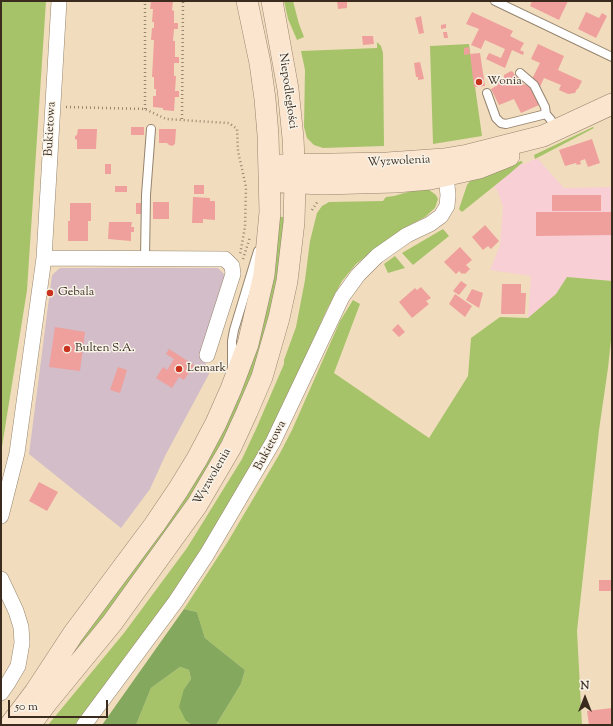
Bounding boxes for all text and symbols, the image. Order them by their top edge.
street label: Niepodległości [275,52,299,130]
place label: Wonia [487,75,522,89]
marker: Wonia [474,77,484,87]
street label: Bukietowa [42,101,60,157]
street label: Wyzwolenia [367,153,431,171]
place label: Gebala [58,286,94,300]
marker: Gebala [45,288,55,298]
place label: Bulten S.A. [75,342,135,356]
marker: Bulten S.A. [62,344,72,354]
place label: Lemark [187,362,226,376]
marker: Lemark [174,364,184,374]
street label: Bukietowa [252,418,290,474]
street label: Wyzwolenia [191,446,235,508]
north arrow [565,678,605,718]
text: N [581,678,589,694]
scale bar [10,692,110,718]
text: 50 m [15,698,38,716]

